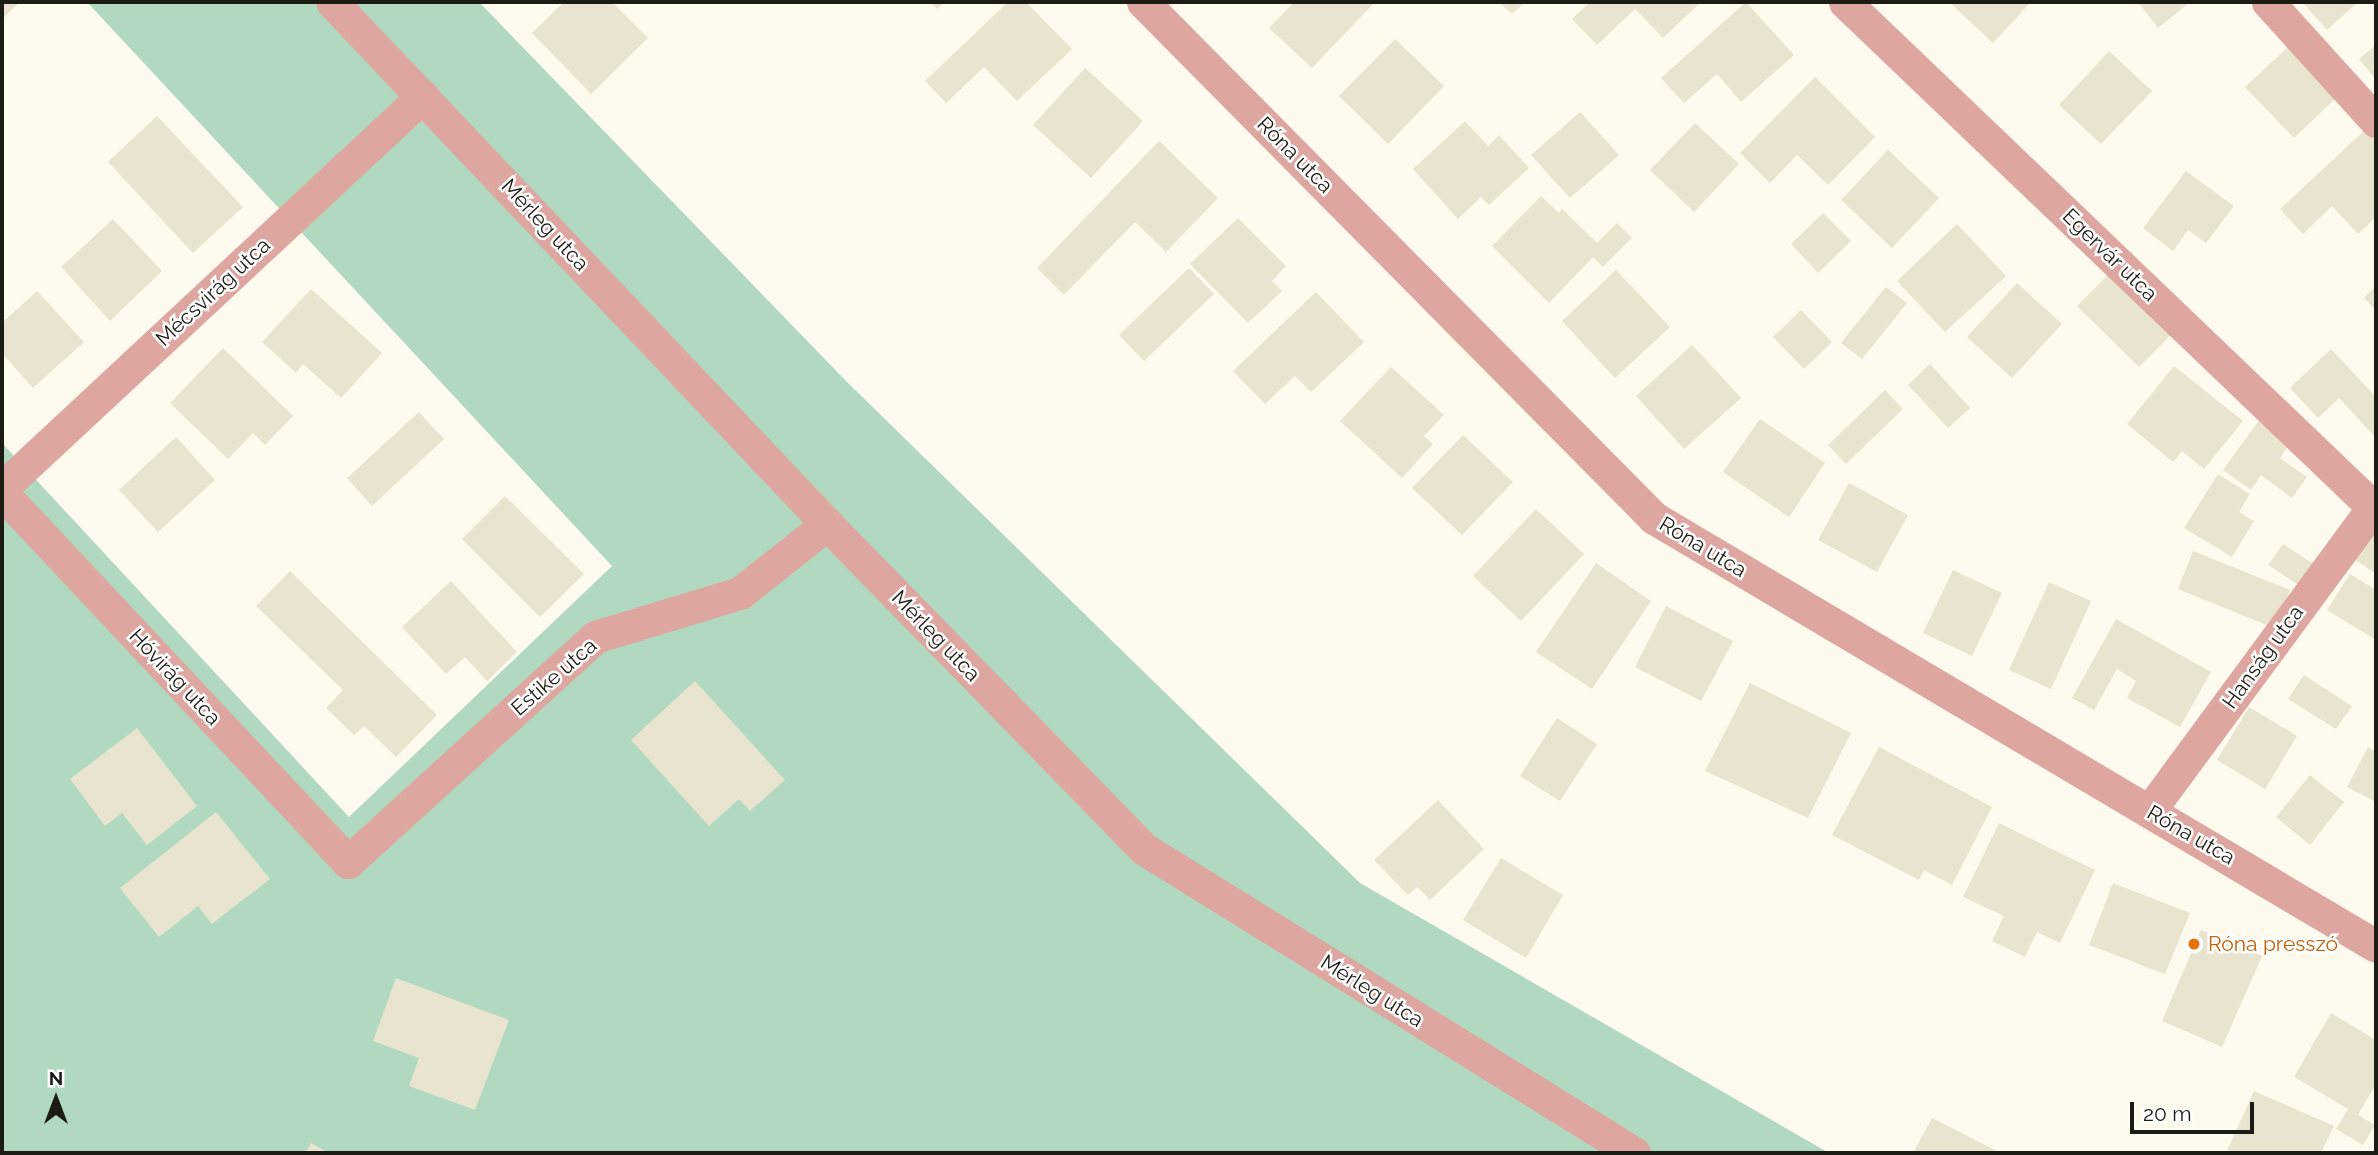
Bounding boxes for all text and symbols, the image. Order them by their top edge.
street label: Róna utca [1252,112,1338,198]
street label: Mérleg utca [496,174,594,276]
street label: Egervár utca [2057,203,2163,307]
street label: Mécsvirág utca [151,233,275,351]
street label: Róna utca [1655,511,1751,583]
street label: Mérleg utca [886,585,986,687]
street label: Hanság utca [2217,601,2309,713]
street label: Hóvirág utca [124,624,226,730]
street label: Estike utca [506,633,602,721]
street label: Róna utca [2143,800,2239,870]
place label: Róna presszó [2208,931,2338,957]
marker: Róna presszó [2186,936,2202,952]
street label: Mérleg utca [1316,949,1428,1033]
north arrow [21,1064,91,1134]
text: N [49,1067,63,1089]
scale bar [2133,1088,2257,1132]
text: 20 m [2143,1101,2191,1126]

